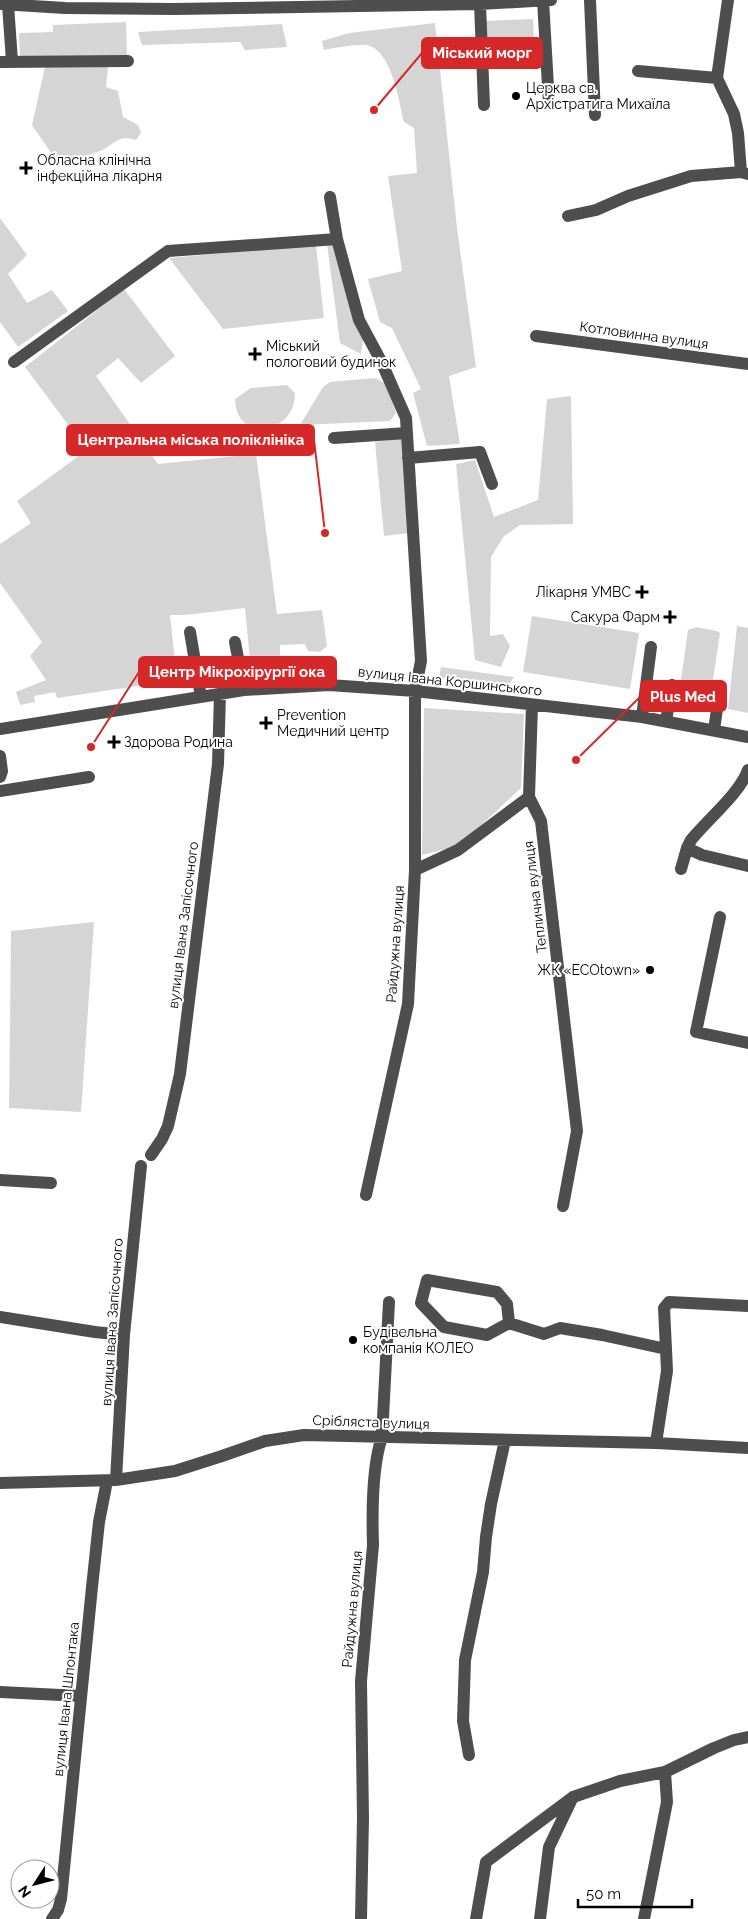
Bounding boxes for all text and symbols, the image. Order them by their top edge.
callout: Міський морг [422,38,542,68]
text: Міський морг [432,44,532,62]
place label: Церква св. Архістратига Михаїла [526,80,670,112]
marker: Церква св. Архістратига Михаїла [510,90,522,102]
place label: Обласна клінічна інфекційна лікарня [37,152,162,184]
marker: Обласна клінічна інфекційна лікарня [19,161,33,175]
street label: Котловинна вулиця [579,318,709,352]
place label: Міський пологовий будинок [266,338,396,370]
marker: Міський пологовий будинок [248,347,262,361]
callout: Центральна міська поліклініка [67,425,314,455]
text: Центральна міська поліклініка [78,431,305,449]
place label: Лікарня УМВС [535,584,631,600]
marker: Лікарня УМВС [635,585,649,599]
place label: Сакура Фарм [571,609,660,625]
marker: Сакура Фарм [664,611,676,623]
callout: Центр Мікрохірургії ока [139,657,336,687]
text: Центр Мікрохірургії ока [149,663,326,681]
street label: вулиця Івана Коршинського [357,663,543,699]
callout: Plus Med [641,681,726,711]
text: Plus Med [650,688,716,706]
place label: Prevention Медичний центр [277,707,390,739]
marker: Prevention Медичний центр [259,716,273,730]
place label: Здорова Родина [124,734,233,750]
marker: Здорова Родина [108,736,120,748]
street label: Теплична вулиця [520,840,550,954]
street label: вулиця Івана Запісочного [165,841,201,1009]
street label: Райдужна вулиця [383,885,407,1003]
place label: ЖК «ECOtown» [537,962,640,978]
marker: ЖК «ECOtown» [644,964,656,976]
street label: вулиця Івана Запісочного [98,1238,126,1406]
place label: Будівельна компанія КОЛЕО [363,1324,474,1356]
marker: Будівельна компанія КОЛЕО [347,1334,359,1346]
street label: Срібляста вулиця [312,1412,430,1432]
street label: Райдужна вулиця [339,1550,365,1668]
street label: вулиця Івана Шпонтака [50,1621,82,1777]
north arrow [10,1859,60,1909]
scale bar [578,1876,692,1908]
text: N [15,1883,34,1901]
text: 50 m [586,1885,621,1903]

